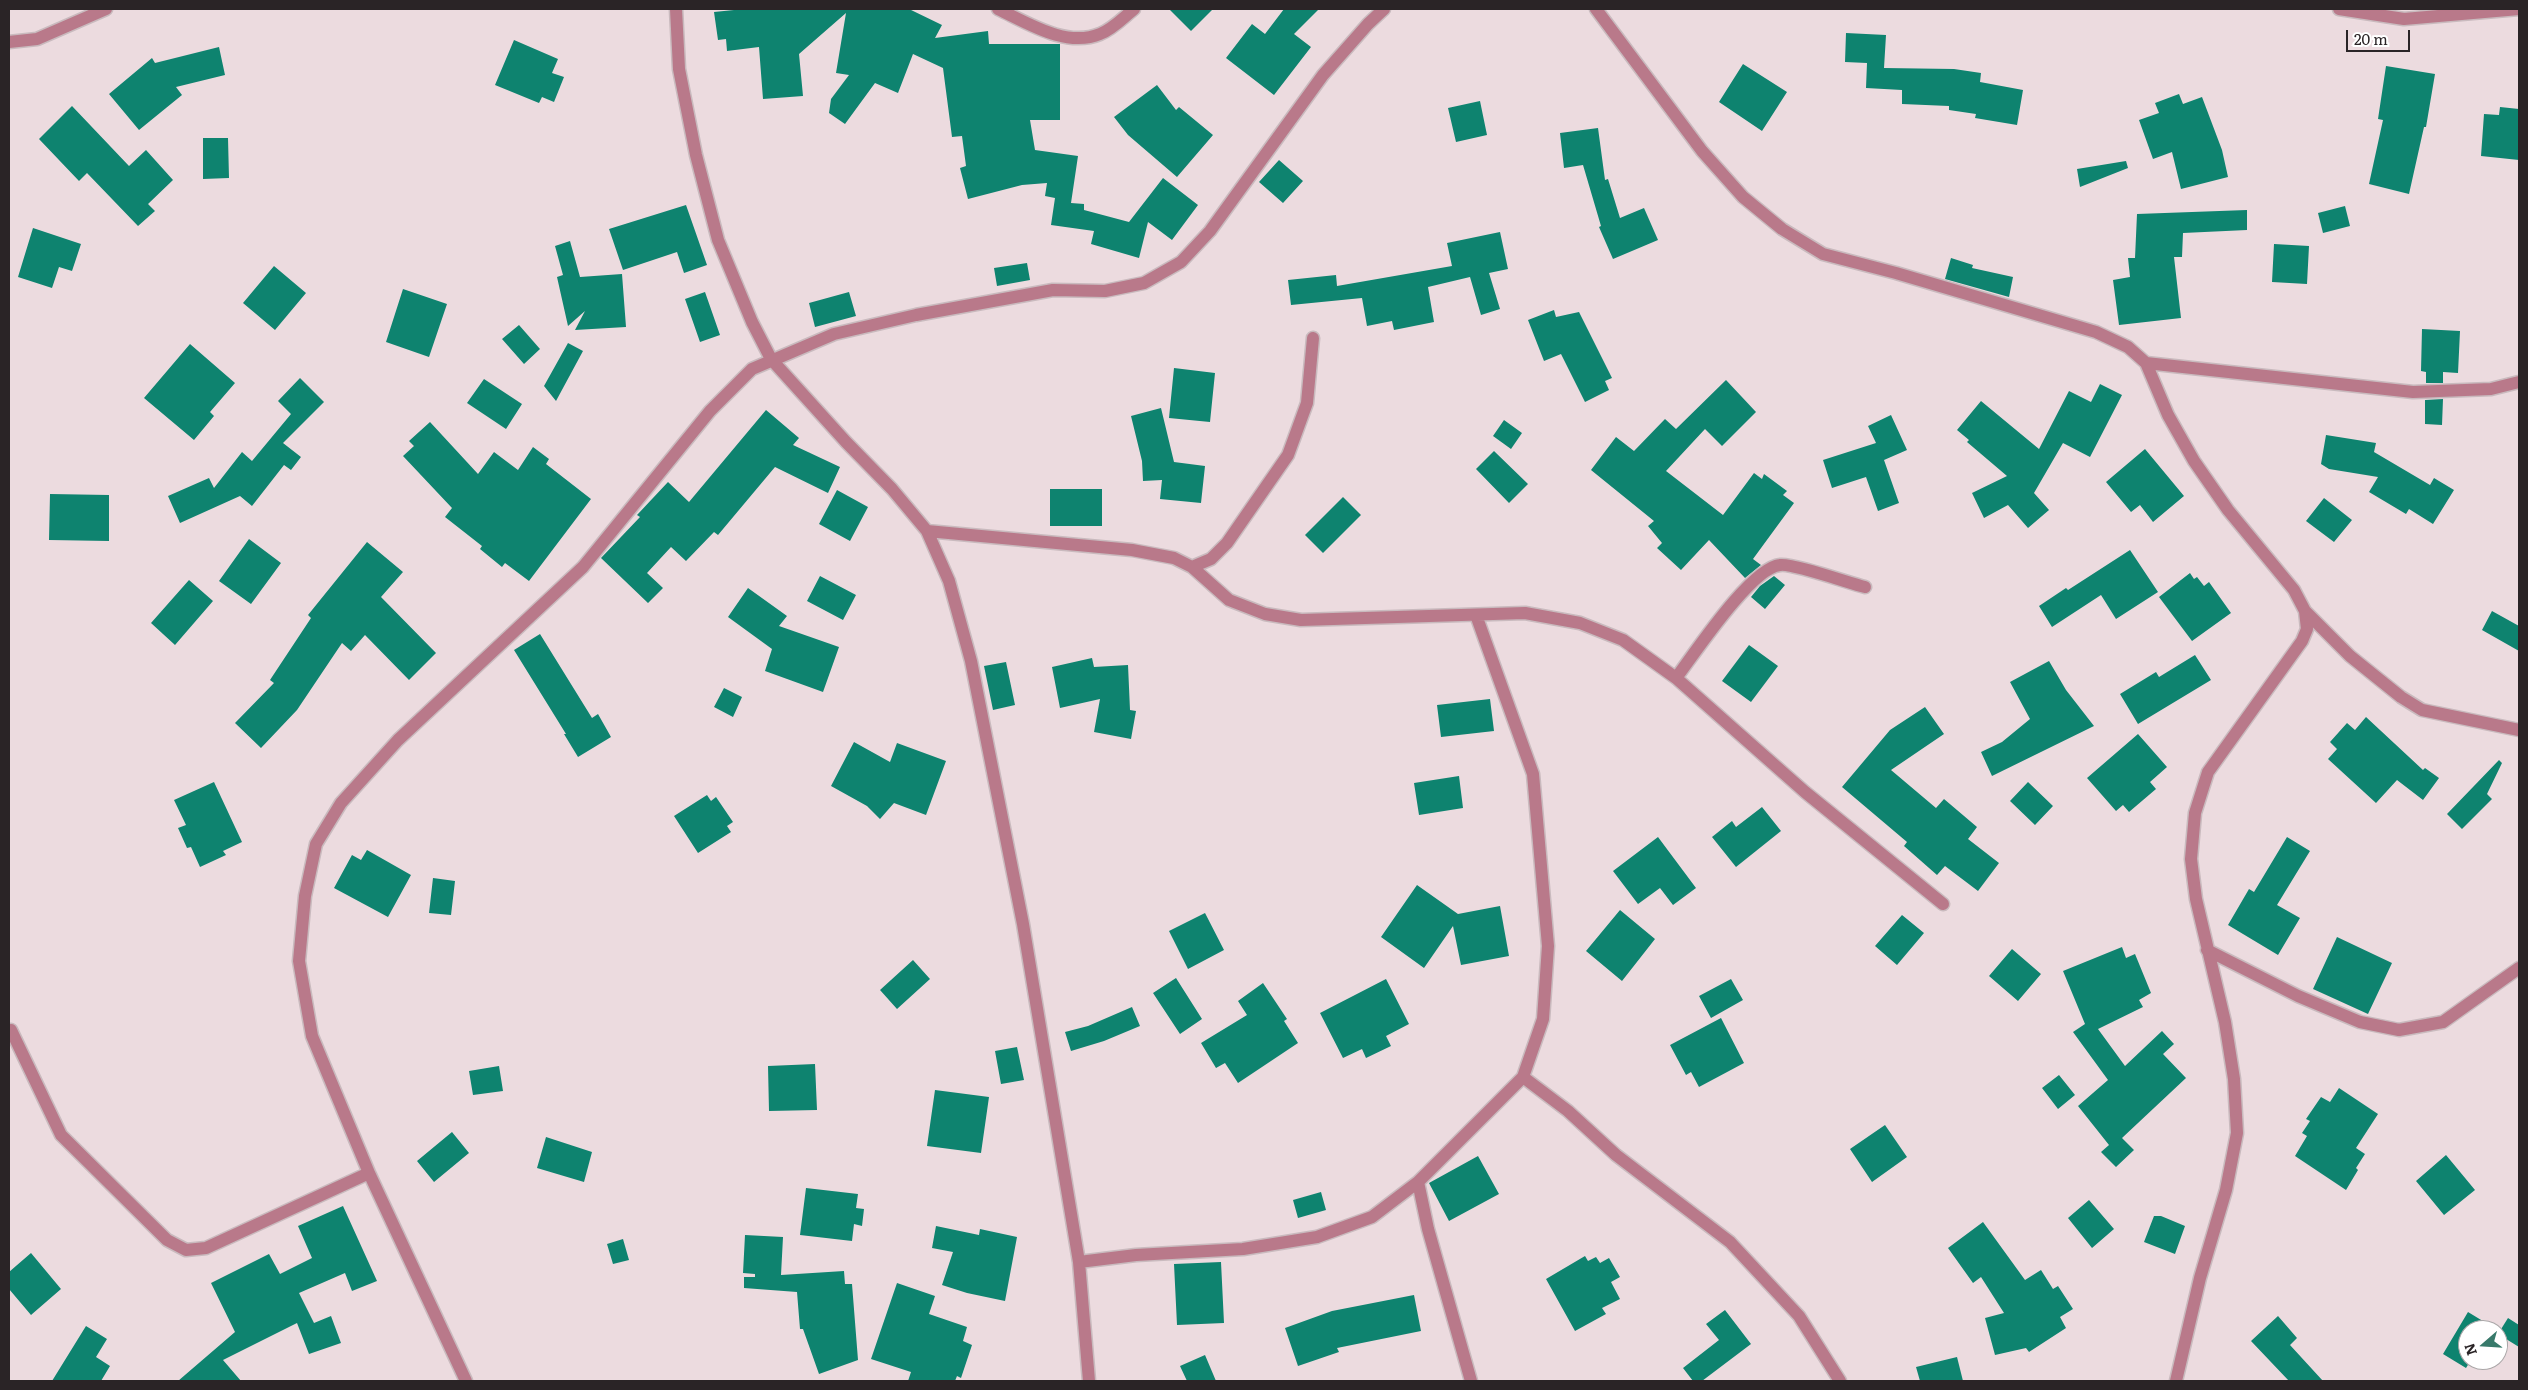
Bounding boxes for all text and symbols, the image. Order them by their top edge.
scale bar [2348,20,2412,52]
text: 20 m [2354,27,2388,50]
north arrow [2458,1320,2508,1370]
text: N [2458,1341,2481,1358]

